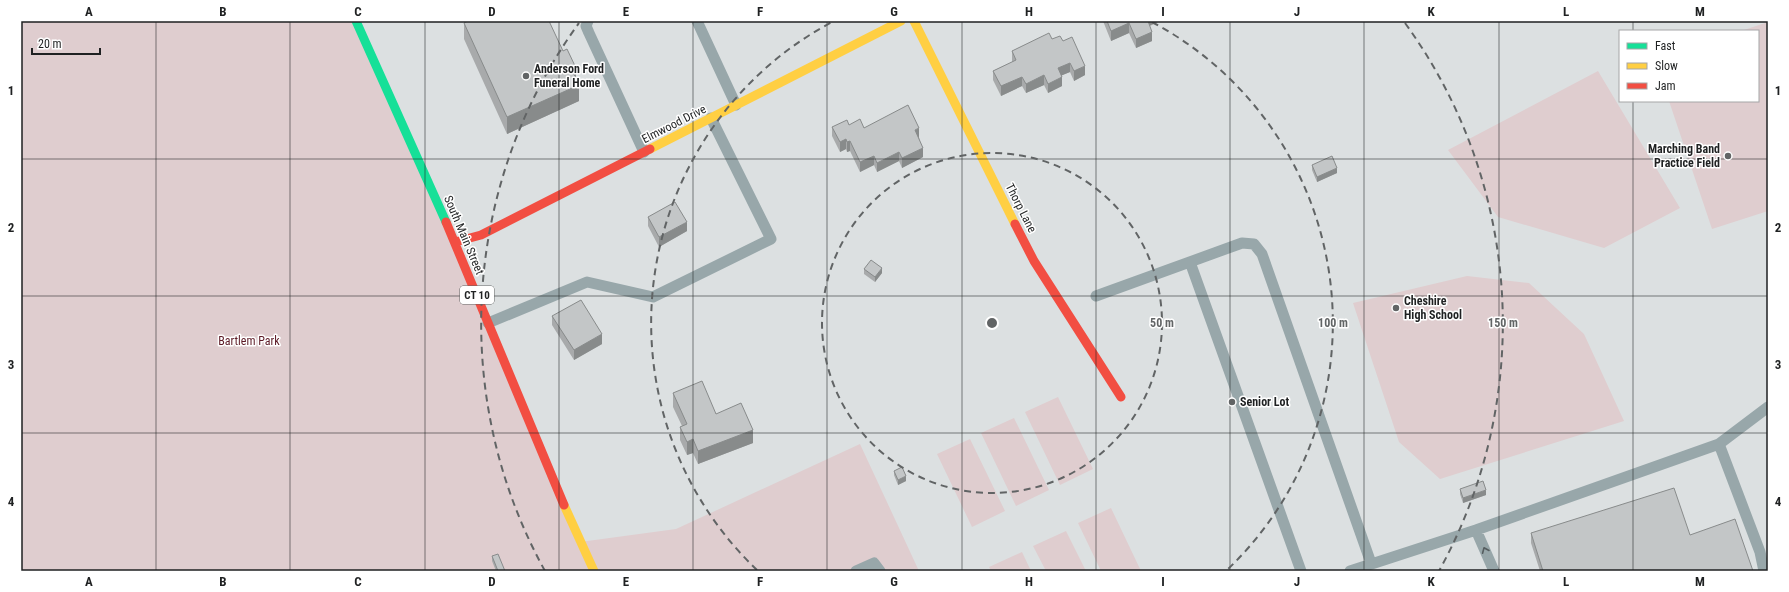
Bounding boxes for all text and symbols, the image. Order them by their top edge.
text: A [85,4,93,19]
text: B [219,4,227,19]
text: C [354,4,362,19]
text: D [488,4,496,19]
text: E [623,4,630,19]
text: F [757,4,763,19]
text: G [890,4,898,19]
text: H [1025,4,1033,19]
text: I [1161,4,1165,19]
text: J [1294,4,1300,19]
text: K [1427,4,1435,19]
text: L [1563,4,1569,19]
text: M [1695,4,1705,19]
scale bar [32,30,100,56]
legend [1619,30,1759,102]
text: 20 m [38,37,62,51]
text: Fast [1655,39,1676,53]
text: Slow [1655,59,1678,73]
place label: Anderson Ford Funeral Home [534,62,604,90]
marker: Anderson Ford Funeral Home [521,71,531,81]
text: Jam [1655,79,1676,93]
text: 1 [8,83,14,98]
text: 1 [1775,83,1781,98]
street label: Elmwood Drive [640,102,709,146]
place label: Marching Band Practice Field [1648,142,1720,170]
marker: Marching Band Practice Field [1723,151,1733,161]
street label: Thorp Lane [1003,181,1040,235]
street label: South Main Street [441,193,487,277]
text: 2 [8,220,15,235]
text: 2 [1775,220,1782,235]
road number: CT 10 [460,286,494,304]
place label: Cheshire High School [1404,294,1462,322]
marker: Cheshire High School [1391,303,1401,313]
centre of rings [985,316,999,330]
text: 50 m [1150,316,1174,330]
text: 100 m [1318,316,1348,330]
text: 150 m [1488,316,1518,330]
park label: Bartlem Park [218,334,280,348]
text: 3 [8,357,14,372]
text: 3 [1775,357,1781,372]
place label: Senior Lot [1240,395,1290,409]
marker: Senior Lot [1227,397,1237,407]
text: 4 [8,494,15,509]
text: 4 [1775,494,1782,509]
one-way arrow [1482,547,1490,554]
text: A [85,574,93,589]
text: B [219,574,227,589]
text: C [354,574,362,589]
text: D [488,574,496,589]
text: E [623,574,630,589]
text: F [757,574,763,589]
text: G [890,574,898,589]
text: H [1025,574,1033,589]
text: I [1161,574,1165,589]
text: J [1294,574,1300,589]
text: K [1427,574,1435,589]
text: L [1563,574,1569,589]
text: M [1695,574,1705,589]

